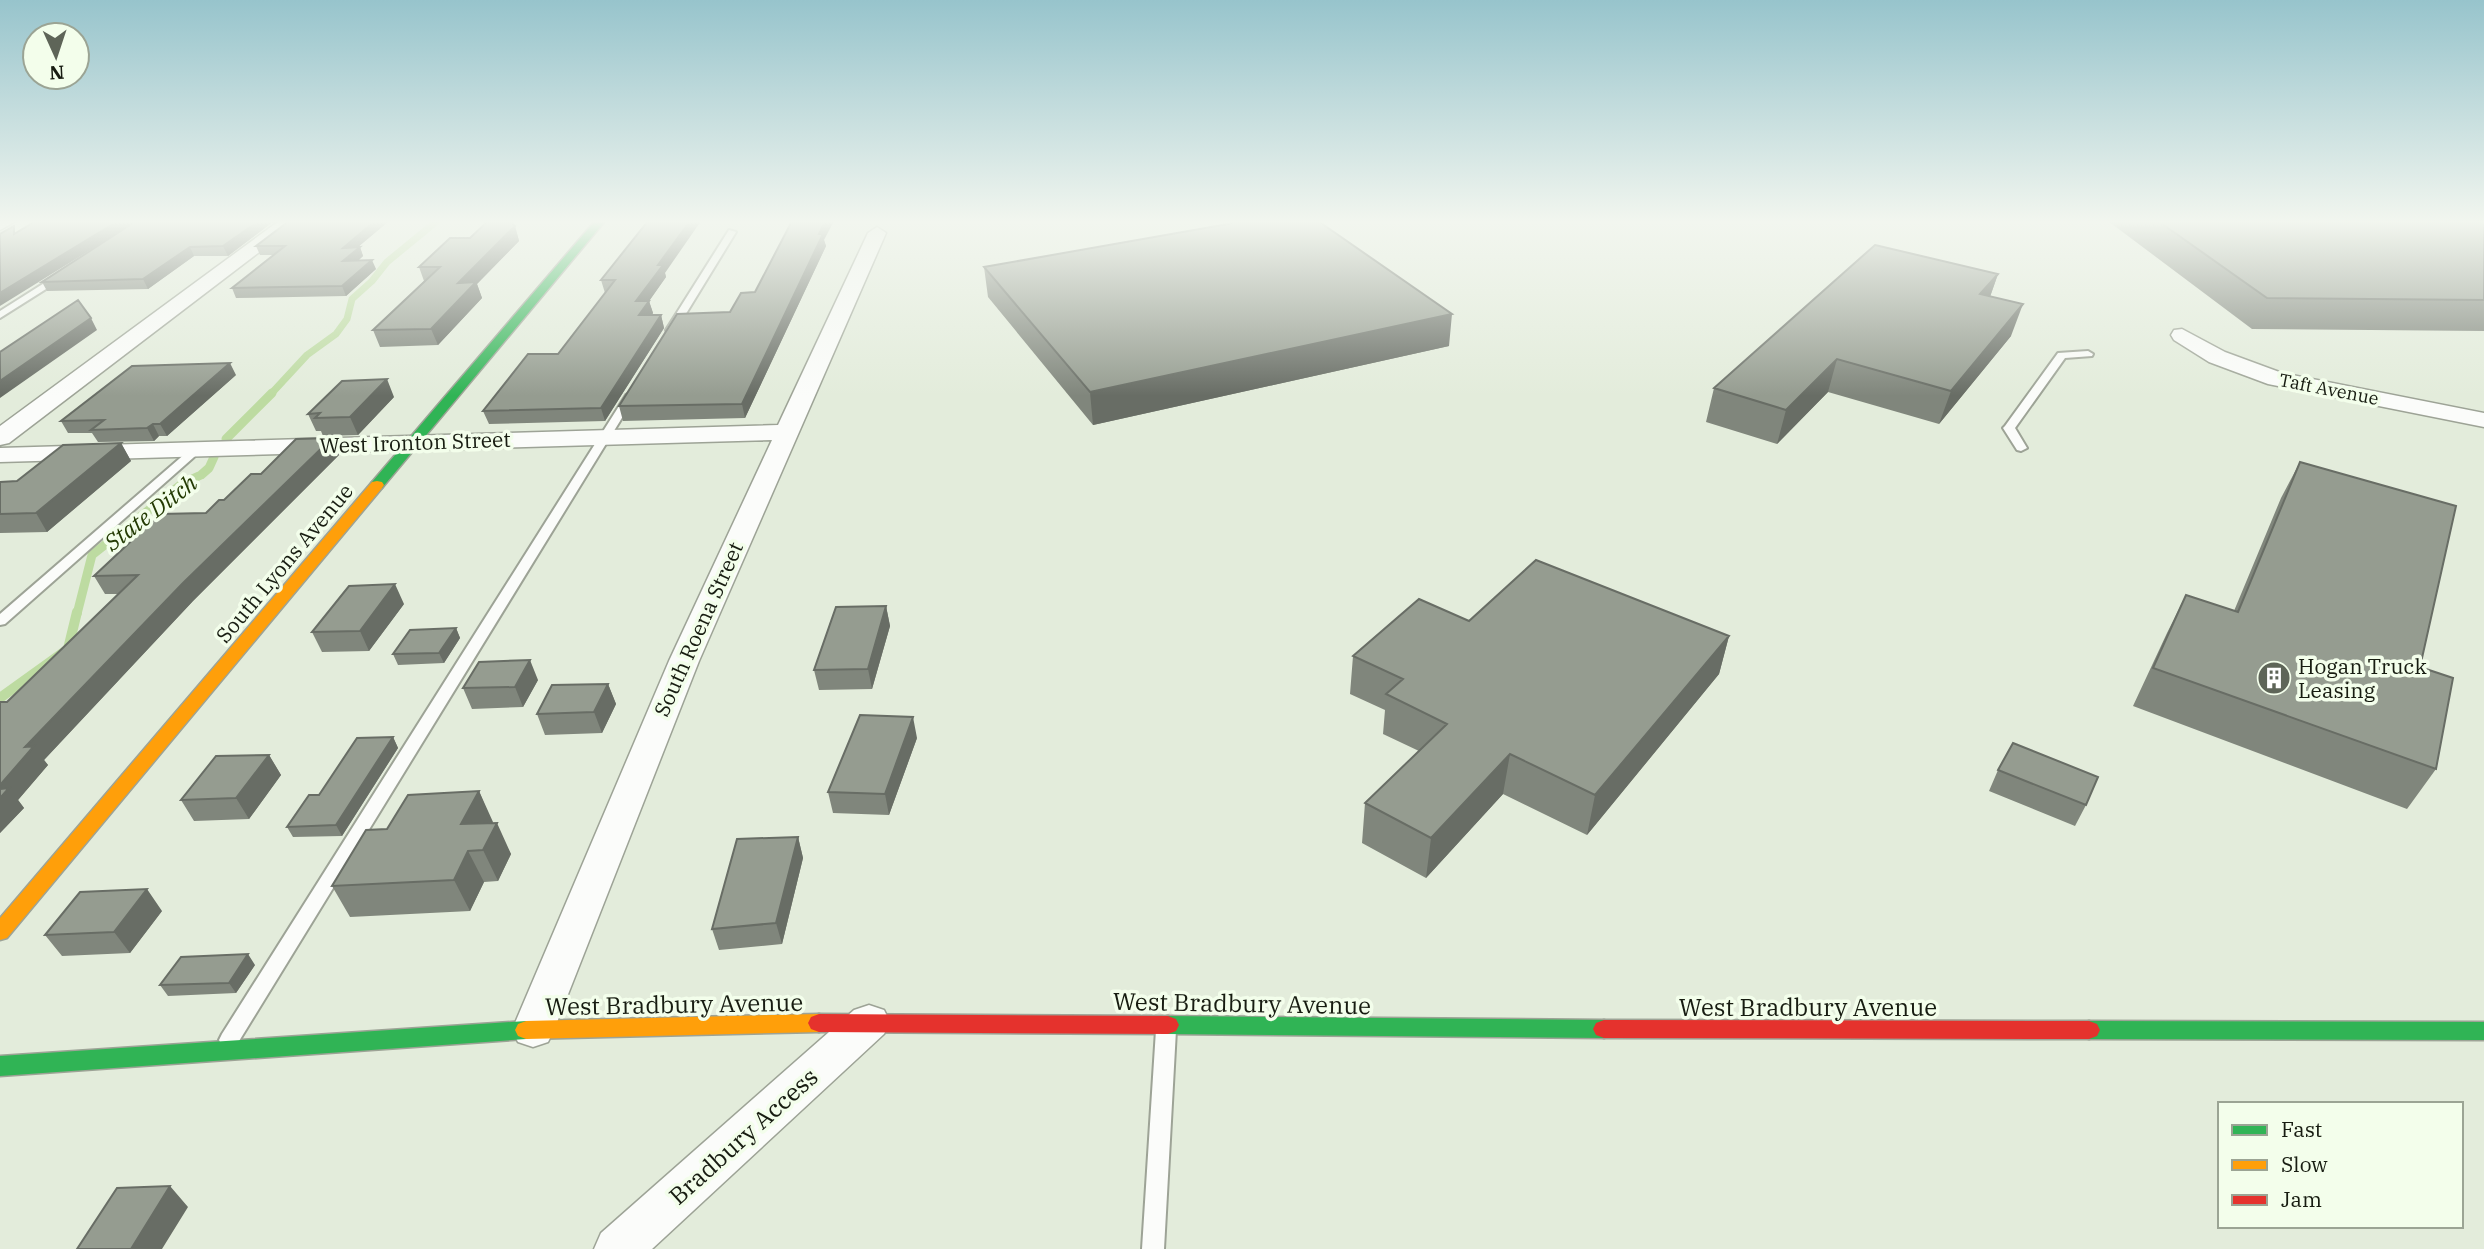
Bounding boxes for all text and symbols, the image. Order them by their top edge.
north arrow [21,21,91,91]
text: N [49,61,65,85]
street label: Taft Avenue [2277,368,2381,410]
street label: West Ironton Street [319,425,511,459]
water label: State Ditch [97,467,203,557]
street label: South Lyons Avenue [209,478,359,648]
street label: South Roena Street [647,537,749,721]
place label: Hogan Truck Leasing [2298,652,2427,704]
building icon: Hogan Truck Leasing [2255,659,2293,697]
street label: West Bradbury Avenue [1113,985,1371,1021]
street label: West Bradbury Avenue [545,986,803,1022]
street label: West Bradbury Avenue [1679,991,1937,1023]
street label: Bradbury Access [662,1060,824,1212]
legend [2218,1102,2463,1228]
text: Fast [2281,1115,2322,1143]
text: Slow [2281,1150,2328,1178]
text: Jam [2281,1185,2322,1213]

